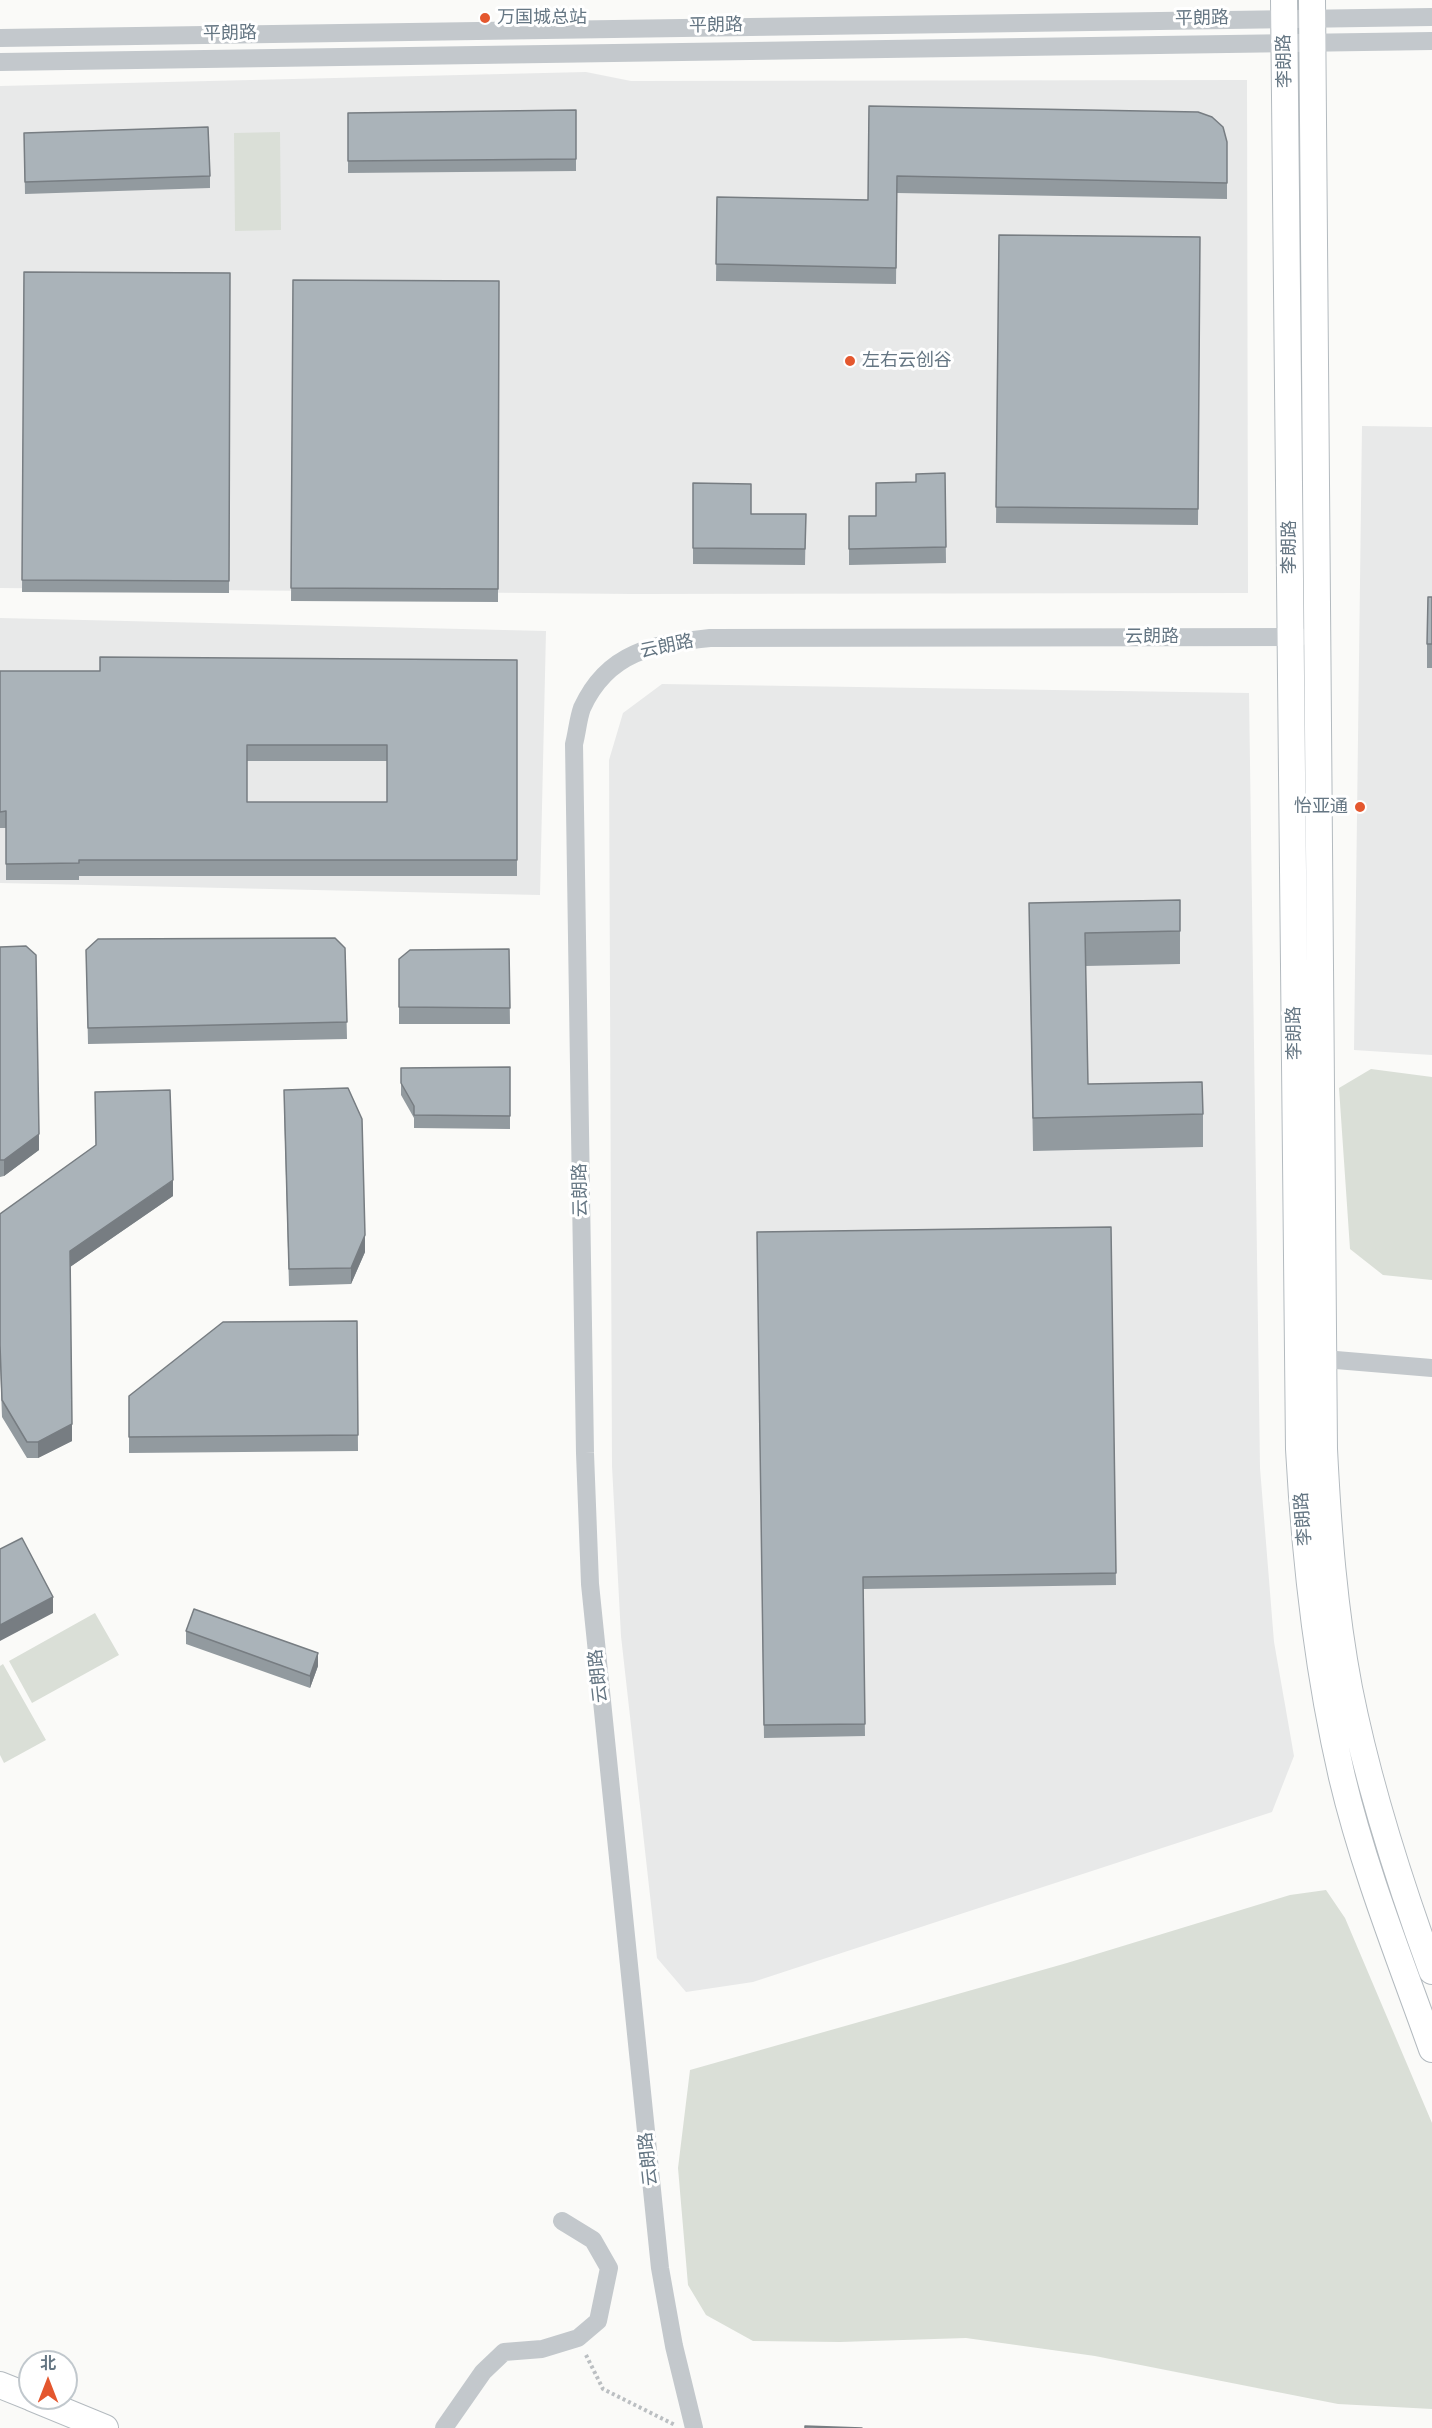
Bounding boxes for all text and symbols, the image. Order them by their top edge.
place label: 万国城总站 [497,7,587,29]
street label: 平朗路 [1175,8,1229,30]
marker: 万国城总站 [478,11,492,25]
street label: 平朗路 [689,15,743,37]
street label: 平朗路 [203,23,257,45]
street label: 李朗路 [1274,34,1296,88]
place label: 左右云创谷 [862,350,952,372]
marker: 左右云创谷 [843,354,857,368]
street label: 李朗路 [1279,520,1301,574]
street label: 云朗路 [1125,626,1179,648]
street label: 云朗路 [638,631,696,663]
place label: 怡亚通 [1294,796,1348,818]
marker: 怡亚通 [1353,800,1367,814]
street label: 李朗路 [1284,1006,1306,1060]
street label: 云朗路 [570,1163,592,1217]
street label: 李朗路 [1291,1491,1317,1547]
street label: 云朗路 [585,1648,613,1704]
street label: 云朗路 [635,2131,663,2187]
north arrow [18,2350,78,2410]
text: 北 [40,2353,56,2374]

